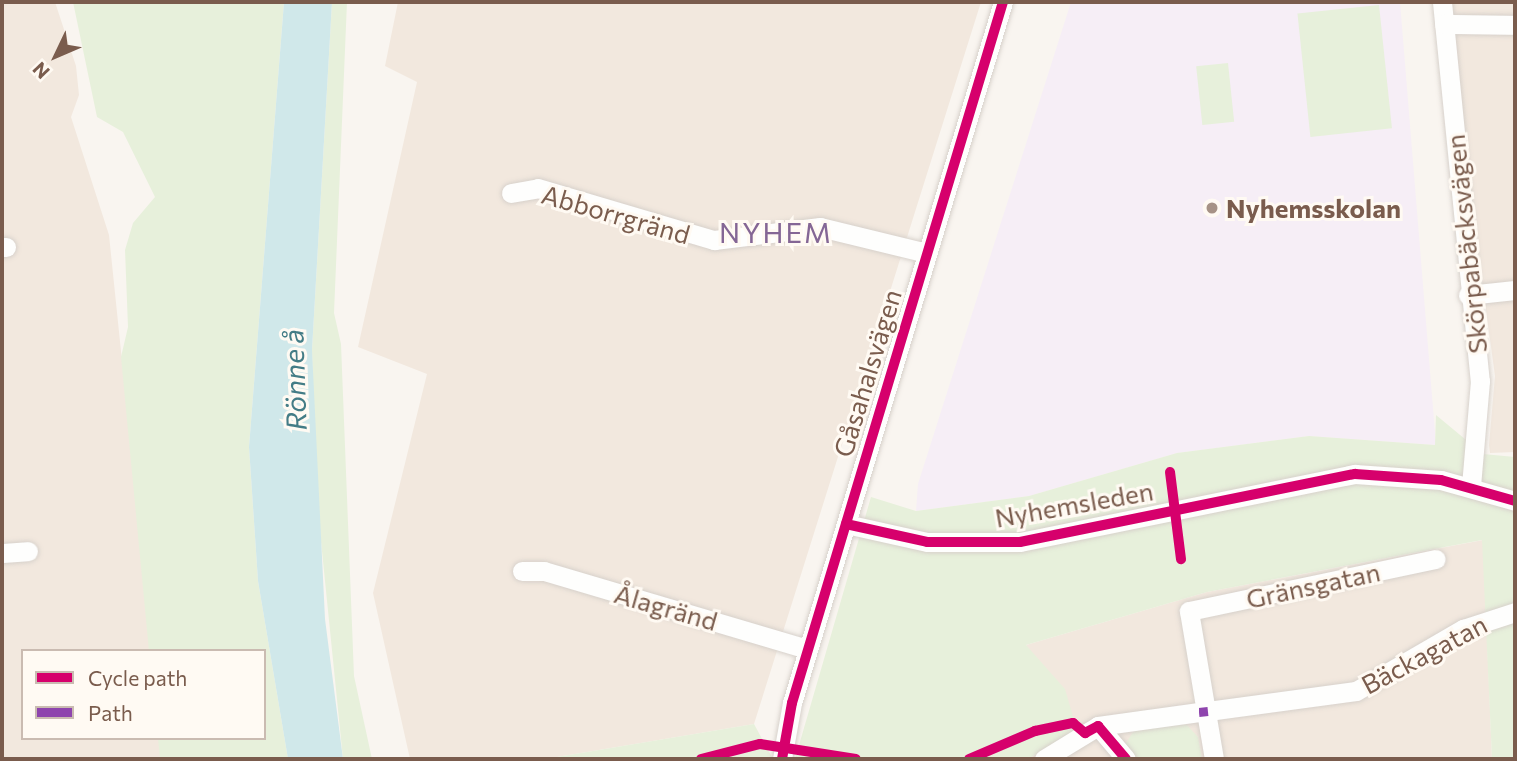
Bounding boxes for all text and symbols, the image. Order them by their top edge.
north arrow [21,21,91,91]
text: N [27,58,54,84]
street label: Skörpabäcksvägen [1439,133,1493,355]
street label: Abborrgränd [538,178,694,250]
place label: Nyhemsskolan [1226,192,1401,224]
marker: Nyhemsskolan [1204,200,1220,216]
district label: NYHEM [720,215,832,249]
street label: Gåsahalsvägen [827,285,907,461]
water label: Rönne å [275,329,313,431]
street label: Nyhemsleden [992,475,1156,533]
street label: Gränsgatan [1243,556,1383,614]
street label: Ålagränd [611,577,721,637]
street label: Bäckagatan [1356,608,1492,700]
legend [21,649,266,740]
text: Cycle path [88,665,187,690]
text: Path [88,700,133,725]

